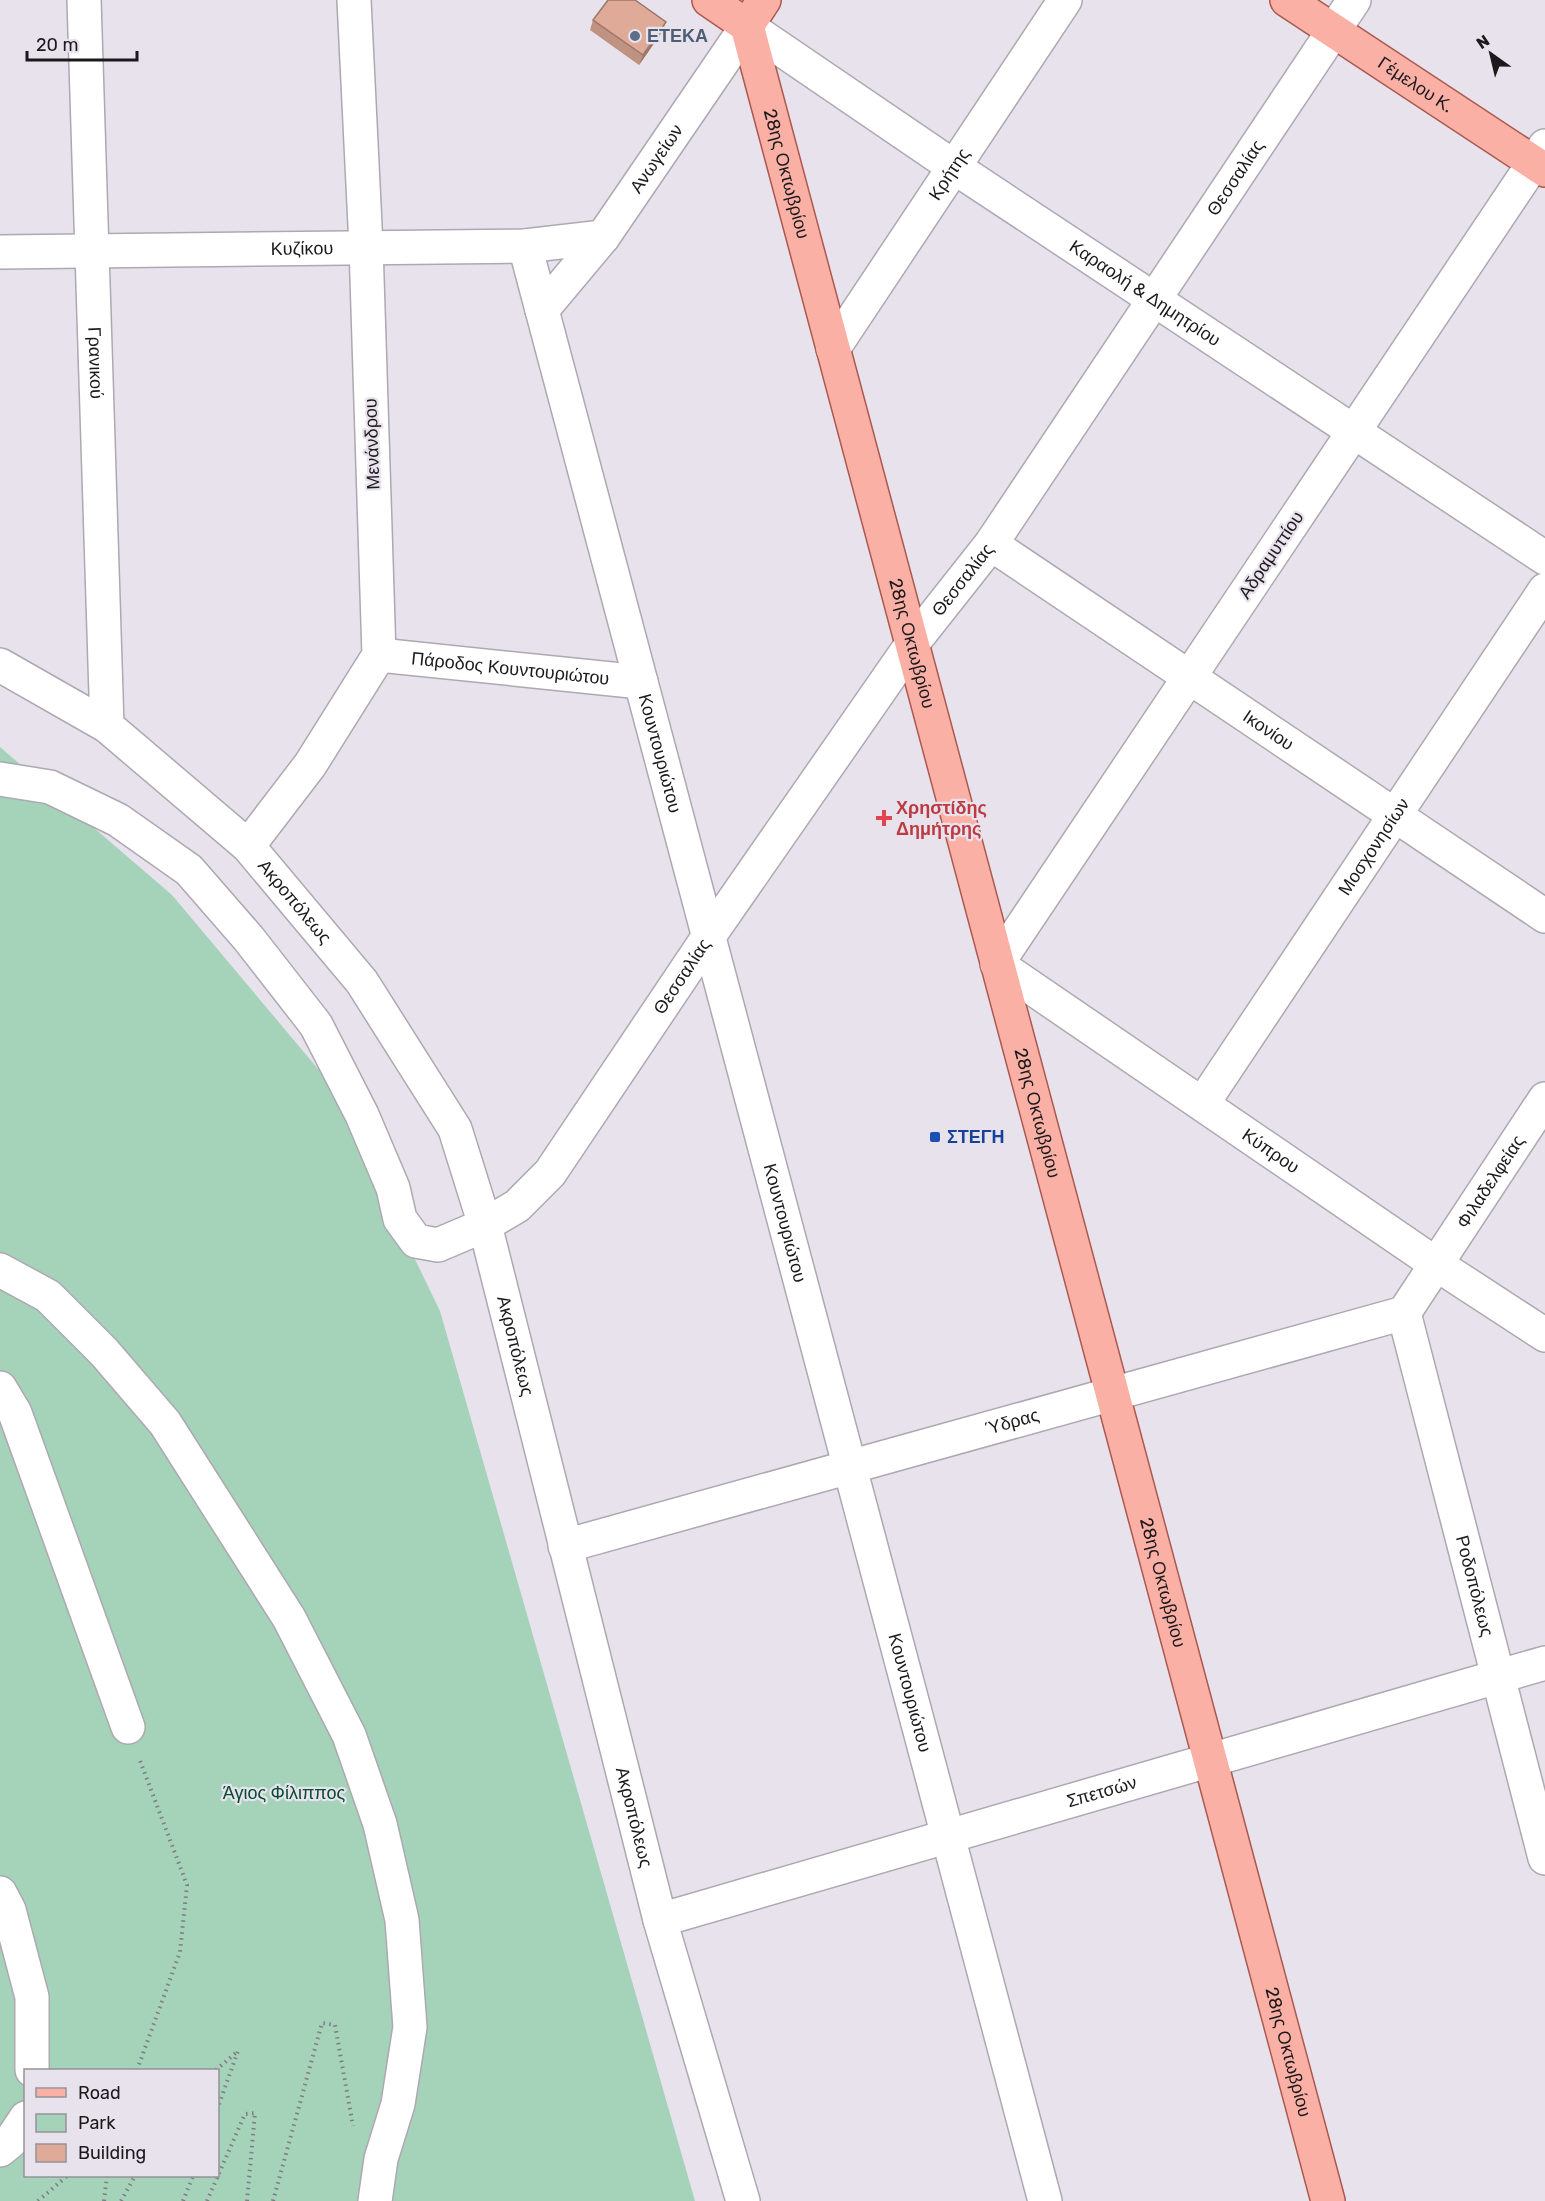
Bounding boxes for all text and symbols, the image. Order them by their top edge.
scale bar [27,24,136,62]
north arrow [1461,24,1521,84]
place label: ΕΤΕΚΑ [647,25,708,47]
marker: ΕΤΕΚΑ [628,29,642,43]
text: N [1473,31,1493,53]
text: 20 m [36,34,78,56]
street label: Γέμελου Κ. [1374,52,1458,118]
street label: 28ης Οκτωβρίου [759,106,814,241]
street label: Ανωγείων [625,120,688,197]
street label: Θεσσαλίας [1202,135,1269,220]
street label: Κρήτης [924,144,975,204]
street label: Καραολή & Δημητρίου [1065,235,1225,351]
street label: Κυζίκου [271,237,333,260]
street label: Γρανικού [83,326,108,399]
street label: Μενάνδρου [359,398,385,490]
street label: Αδραμυττίου [1234,507,1308,603]
street label: Θεσσαλίας [927,539,998,621]
street label: 28ης Οκτωβρίου [884,576,940,711]
street label: Πάροδος Κουντουριώτου [410,647,610,690]
street label: Κουντουριώτου [634,692,686,815]
street label: Ικονίου [1239,705,1298,755]
street label: Μοσχονησίων [1334,794,1414,900]
place label: Χρηστίδης Δημήτρης [896,797,987,840]
marker: Χρηστίδης Δημήτρης [877,811,891,825]
street label: Ακροπόλεως [253,855,336,948]
street label: Θεσσαλίας [649,934,715,1019]
street label: 28ης Οκτωβρίου [1009,1046,1065,1180]
street label: Κύπρου [1238,1124,1303,1178]
place label: ΣΤΕΓΗ [947,1126,1005,1148]
marker: ΣΤΕΓΗ [928,1130,942,1144]
street label: Φιλαδελφείας [1452,1131,1529,1232]
street label: Κουντουριώτου [759,1161,811,1285]
street label: Ακροπόλεως [492,1293,539,1399]
street label: Ύδρας [983,1404,1042,1440]
street label: 28ης Οκτωβρίου [1135,1515,1191,1650]
street label: Ροδοπόλεως [1451,1533,1498,1639]
street label: Κουντουριώτου [883,1631,936,1755]
street label: Ακροπόλεως [611,1765,657,1870]
street label: Σπετσών [1064,1771,1139,1812]
park label: Άγιος Φίλιππος [223,1782,346,1804]
street label: 28ης Οκτωβρίου [1260,1985,1316,2119]
legend [24,2069,219,2177]
text: Road [78,2082,121,2104]
text: Park [78,2112,116,2134]
text: Building [78,2142,146,2164]

